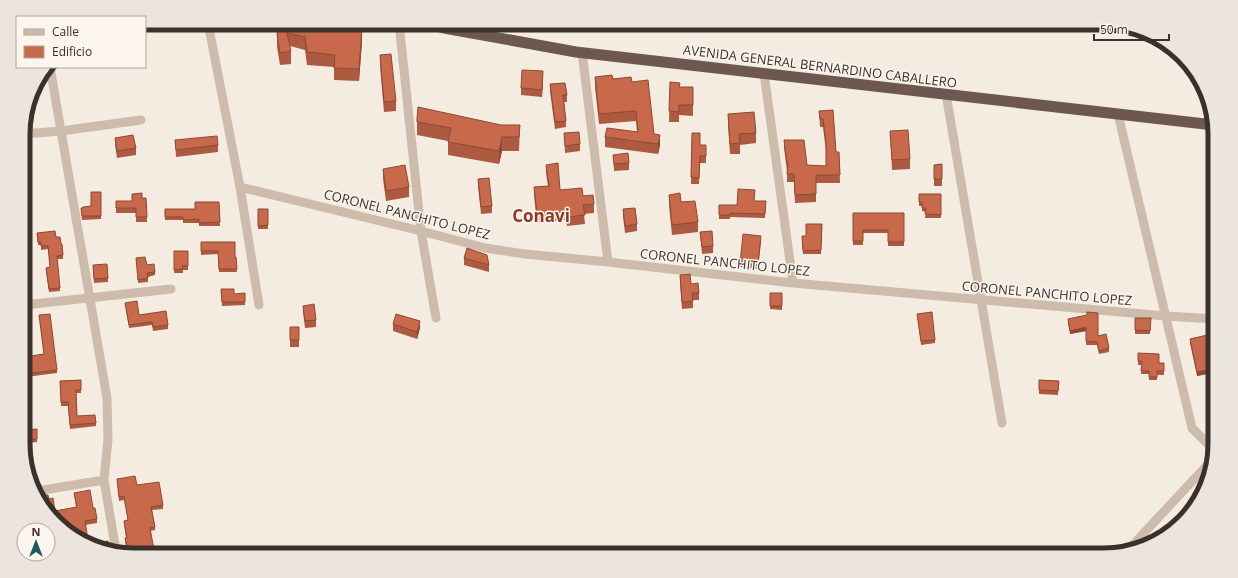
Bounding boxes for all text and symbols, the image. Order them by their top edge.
legend [16,16,146,68]
scale bar [1094,16,1169,42]
text: 50 m [1100,21,1128,38]
text: Calle [52,23,79,40]
street label: AVENIDA GENERAL BERNARDINO CABALLERO [682,40,958,92]
text: Edificio [52,43,92,60]
street label: CORONEL PANCHITO LOPEZ [322,185,492,243]
district label: Conavi [512,204,570,227]
street label: CORONEL PANCHITO LOPEZ [639,244,811,280]
street label: CORONEL PANCHITO LOPEZ [961,277,1133,309]
north arrow [16,522,56,562]
text: N [32,524,40,539]

